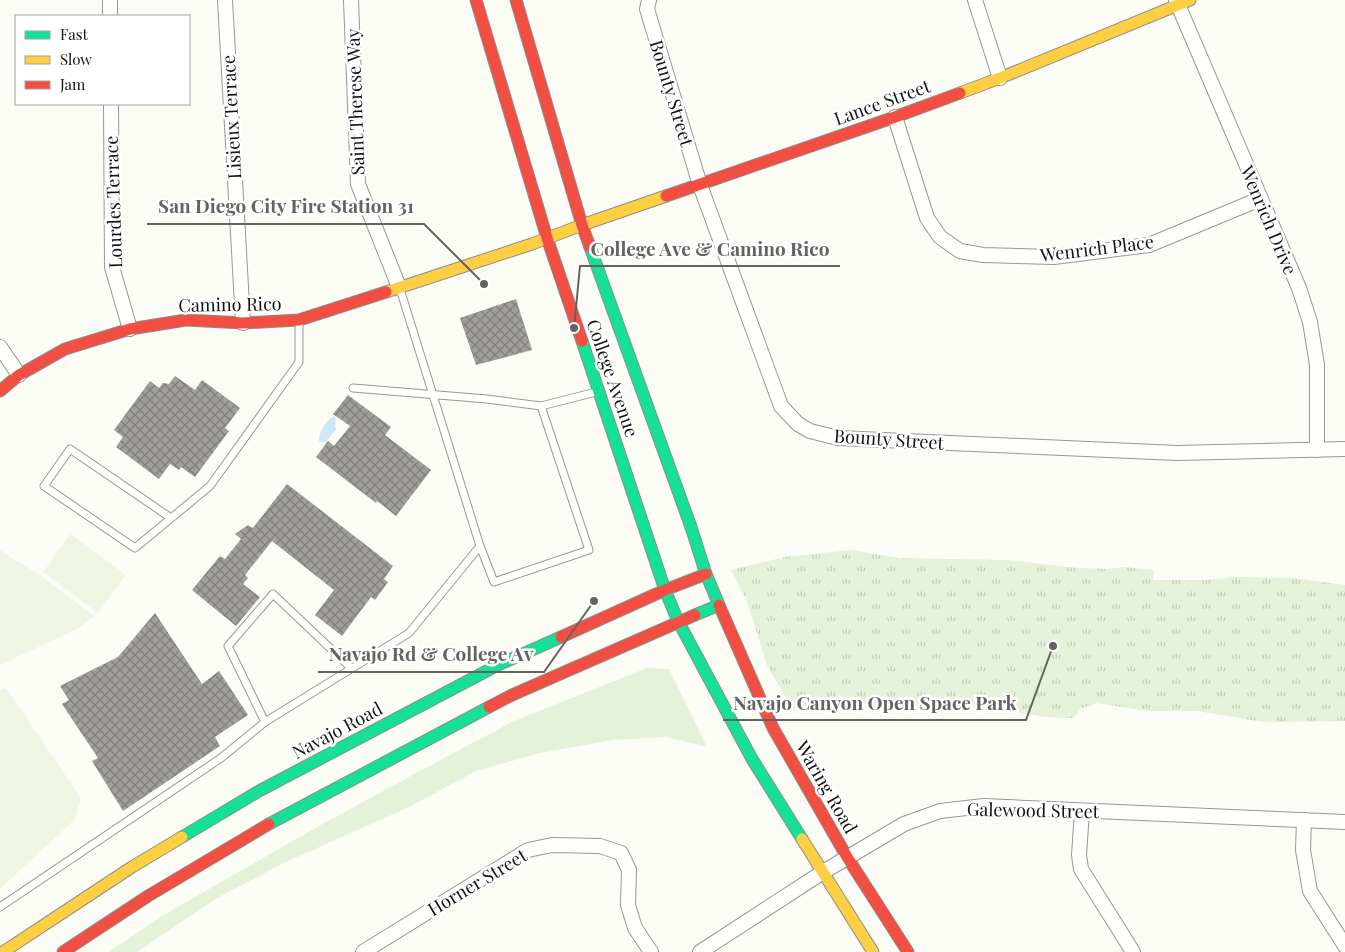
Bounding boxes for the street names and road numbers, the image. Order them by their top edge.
street label: Saint Therese Way [340,28,370,176]
street label: Bounty Street [644,37,700,150]
street label: Lisieux Terrace [216,54,246,180]
street label: Lance Street [830,73,934,131]
street label: Lourdes Terrace [99,135,127,269]
street label: Wenrich Drive [1235,161,1303,278]
street label: Wenrich Place [1038,229,1155,267]
street label: Camino Rico [178,291,282,317]
street label: College Avenue [582,316,644,440]
street label: Bounty Street [833,423,945,455]
street label: Navajo Road [288,696,387,764]
street label: Waring Road [790,735,863,838]
street label: Galewood Street [967,797,1100,823]
street label: Horner Street [423,843,531,921]

